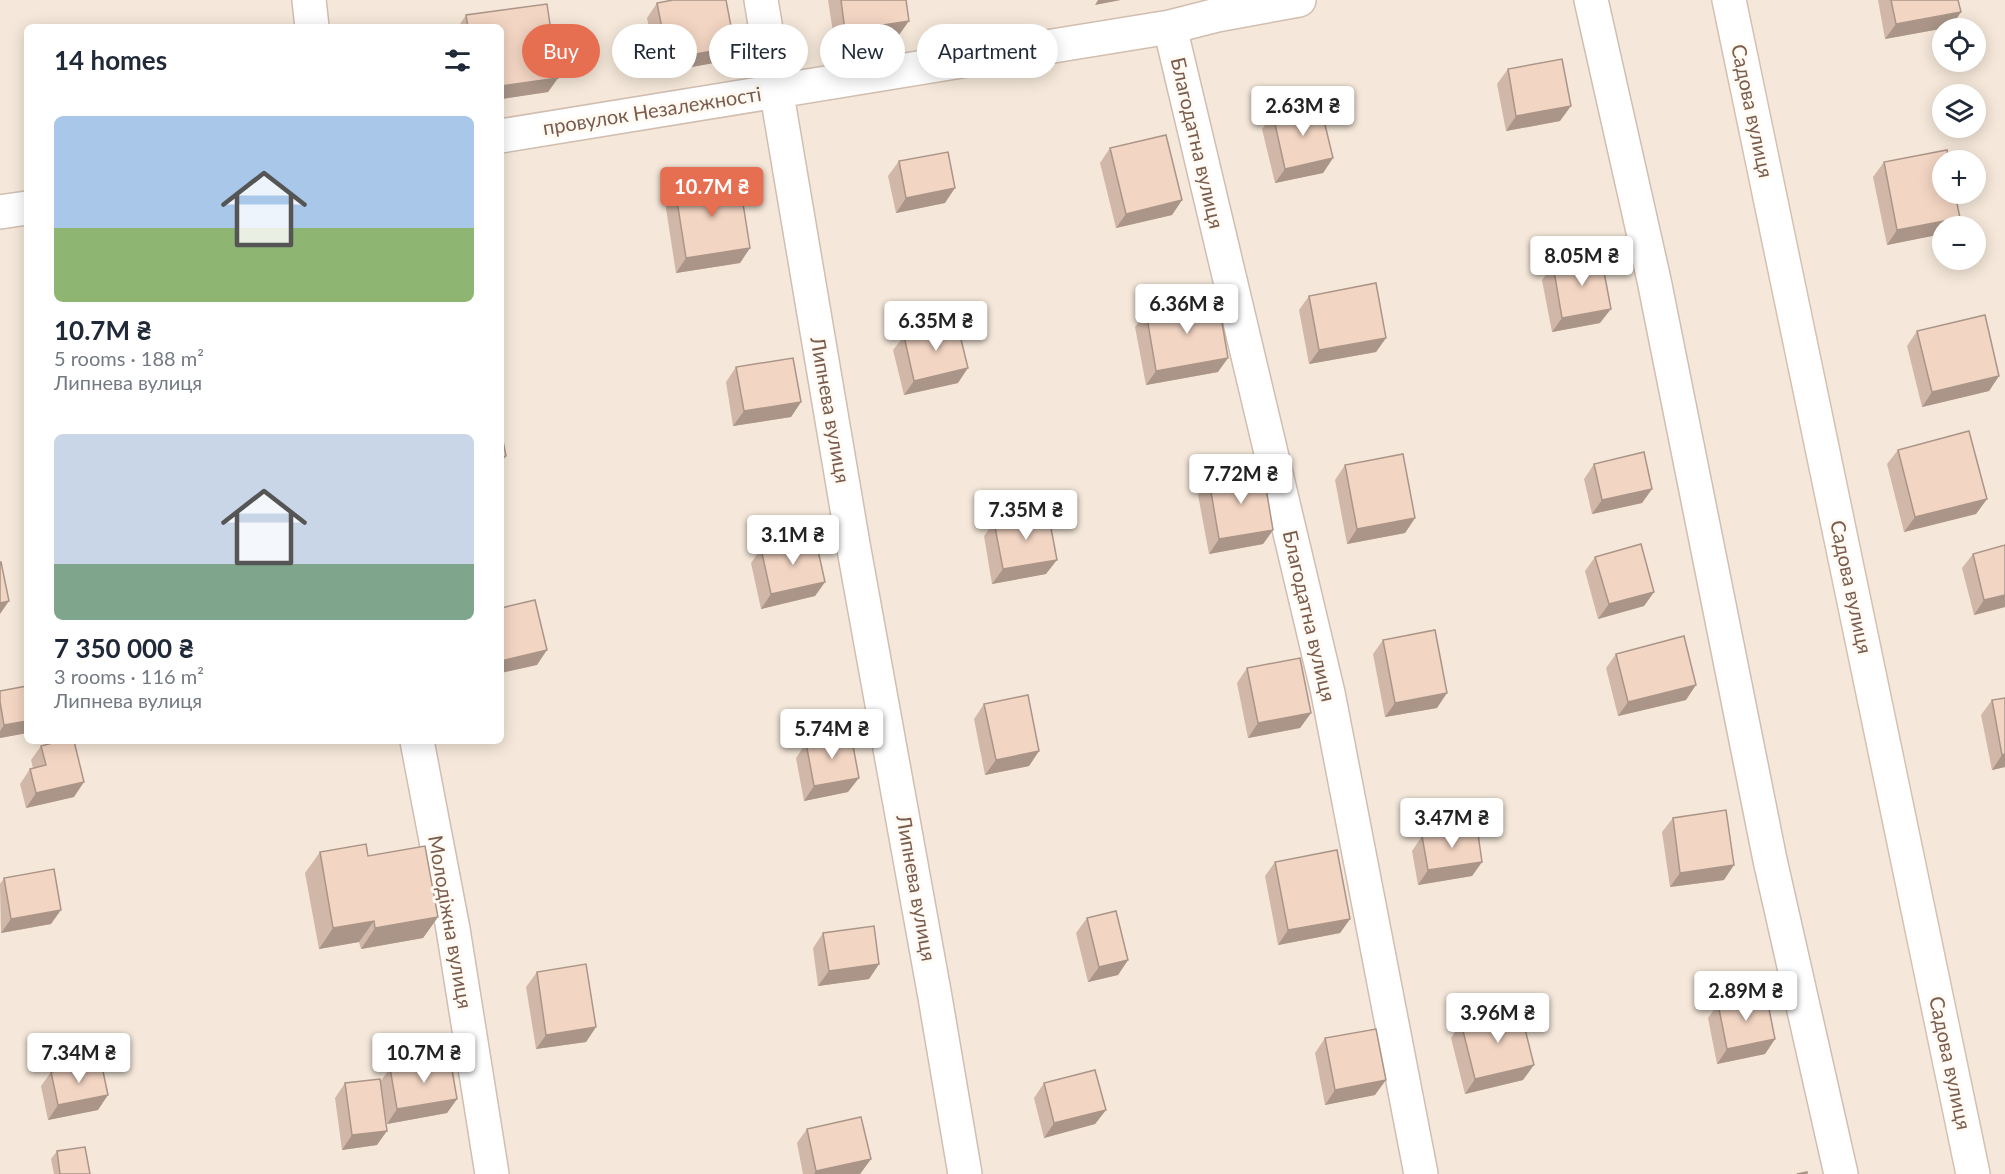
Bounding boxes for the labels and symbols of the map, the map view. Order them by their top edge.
street label: Садова вулиця [1727,42,1779,180]
street label: Благодатна вулиця [1167,55,1229,231]
street label: провулок Незалежності [541,81,763,139]
pin: 2.63M ₴ [1248,86,1358,137]
pin: 10.7M ₴ [657,167,767,218]
pin: 8.05M ₴ [1527,236,1637,287]
pin: 6.36M ₴ [1132,284,1242,335]
pin: 6.35M ₴ [881,301,991,352]
street label: Липнева вулиця [806,334,856,485]
pin: 7.72M ₴ [1186,454,1296,505]
pin: 7.35M ₴ [971,490,1081,541]
pin: 3.1M ₴ [744,515,842,566]
street label: Садова вулиця [1826,518,1878,656]
street label: Благодатна вулиця [1279,528,1341,704]
pin: 5.74M ₴ [777,709,887,760]
pin: 3.47M ₴ [1397,798,1507,849]
street label: Липнева вулиця [892,812,942,963]
street label: Молодіжна вулиця [424,833,478,1010]
pin: 2.89M ₴ [1691,971,1801,1022]
pin: 3.96M ₴ [1443,993,1553,1044]
street label: Садова вулиця [1925,994,1977,1132]
pin: 7.34M ₴ [24,1033,134,1084]
pin: 10.7M ₴ [369,1033,479,1084]

